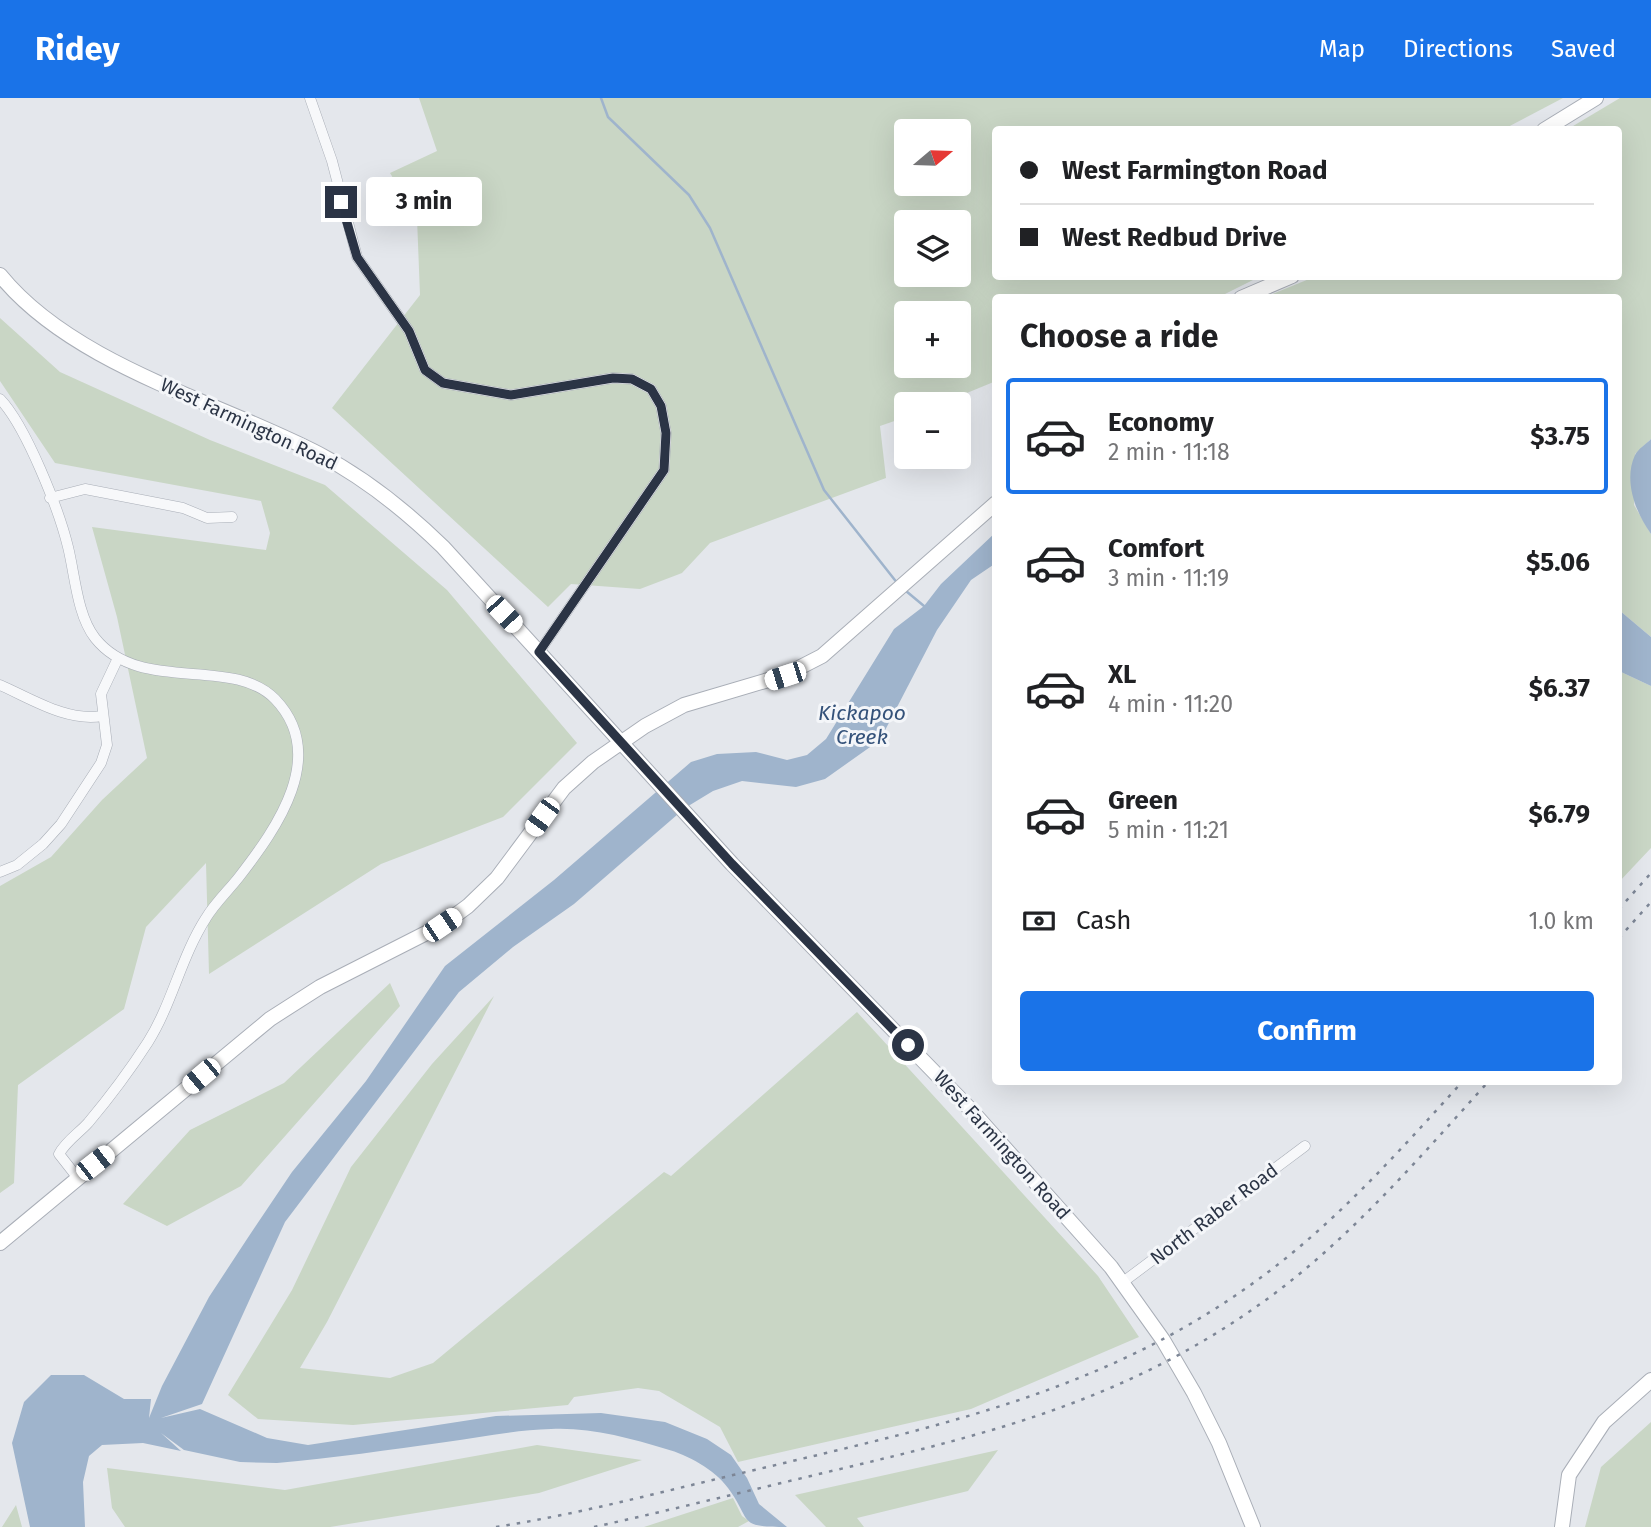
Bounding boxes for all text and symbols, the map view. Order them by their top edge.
text: Ridey [35,29,120,69]
text: Map [1319,35,1365,63]
text: Directions [1403,35,1513,63]
text: Saved [1551,35,1616,63]
north arrow [894,119,971,196]
map controls [894,119,971,469]
text: West Farmington Road [1062,155,1328,186]
callout: 3 min [366,178,481,226]
route end [325,186,357,218]
text: 3 min [396,187,452,215]
button: layers [894,210,971,287]
text: West Redbud Drive [1062,222,1287,253]
button: + [894,301,971,378]
text: Choose a ride [1020,317,1218,355]
street label: West Farmington Road [157,373,341,475]
button: − [894,392,971,469]
icon: car [1024,405,1087,468]
text: Economy [1108,407,1214,438]
text: $3.75 [1530,421,1590,452]
text: 2 min · 11:18 [1108,438,1230,466]
icon: car [1024,531,1087,594]
text: Comfort [1108,533,1204,564]
text: $5.06 [1526,547,1590,578]
text: 3 min · 11:19 [1108,564,1229,592]
car [482,591,527,637]
icon: car [1024,657,1087,720]
text: XL [1108,659,1136,690]
car [762,660,809,692]
text: $6.37 [1529,673,1590,704]
text: 4 min · 11:20 [1108,690,1233,718]
water label: Kickapoo Creek [818,700,906,750]
icon: car [1024,783,1087,846]
text: Green [1108,785,1178,816]
car [522,794,563,840]
text: $6.79 [1528,799,1590,830]
text: 5 min · 11:21 [1108,816,1229,844]
icon: cash [1020,902,1058,940]
car [419,905,466,945]
text: Cash [1076,905,1132,936]
text: 1.0 km [1528,907,1594,935]
button: Confirm [1020,991,1594,1071]
route start [892,1029,924,1061]
car [179,1054,224,1098]
street label: West Farmington Road [929,1066,1075,1224]
car [72,1142,119,1184]
street label: North Raber Road [1146,1159,1282,1269]

